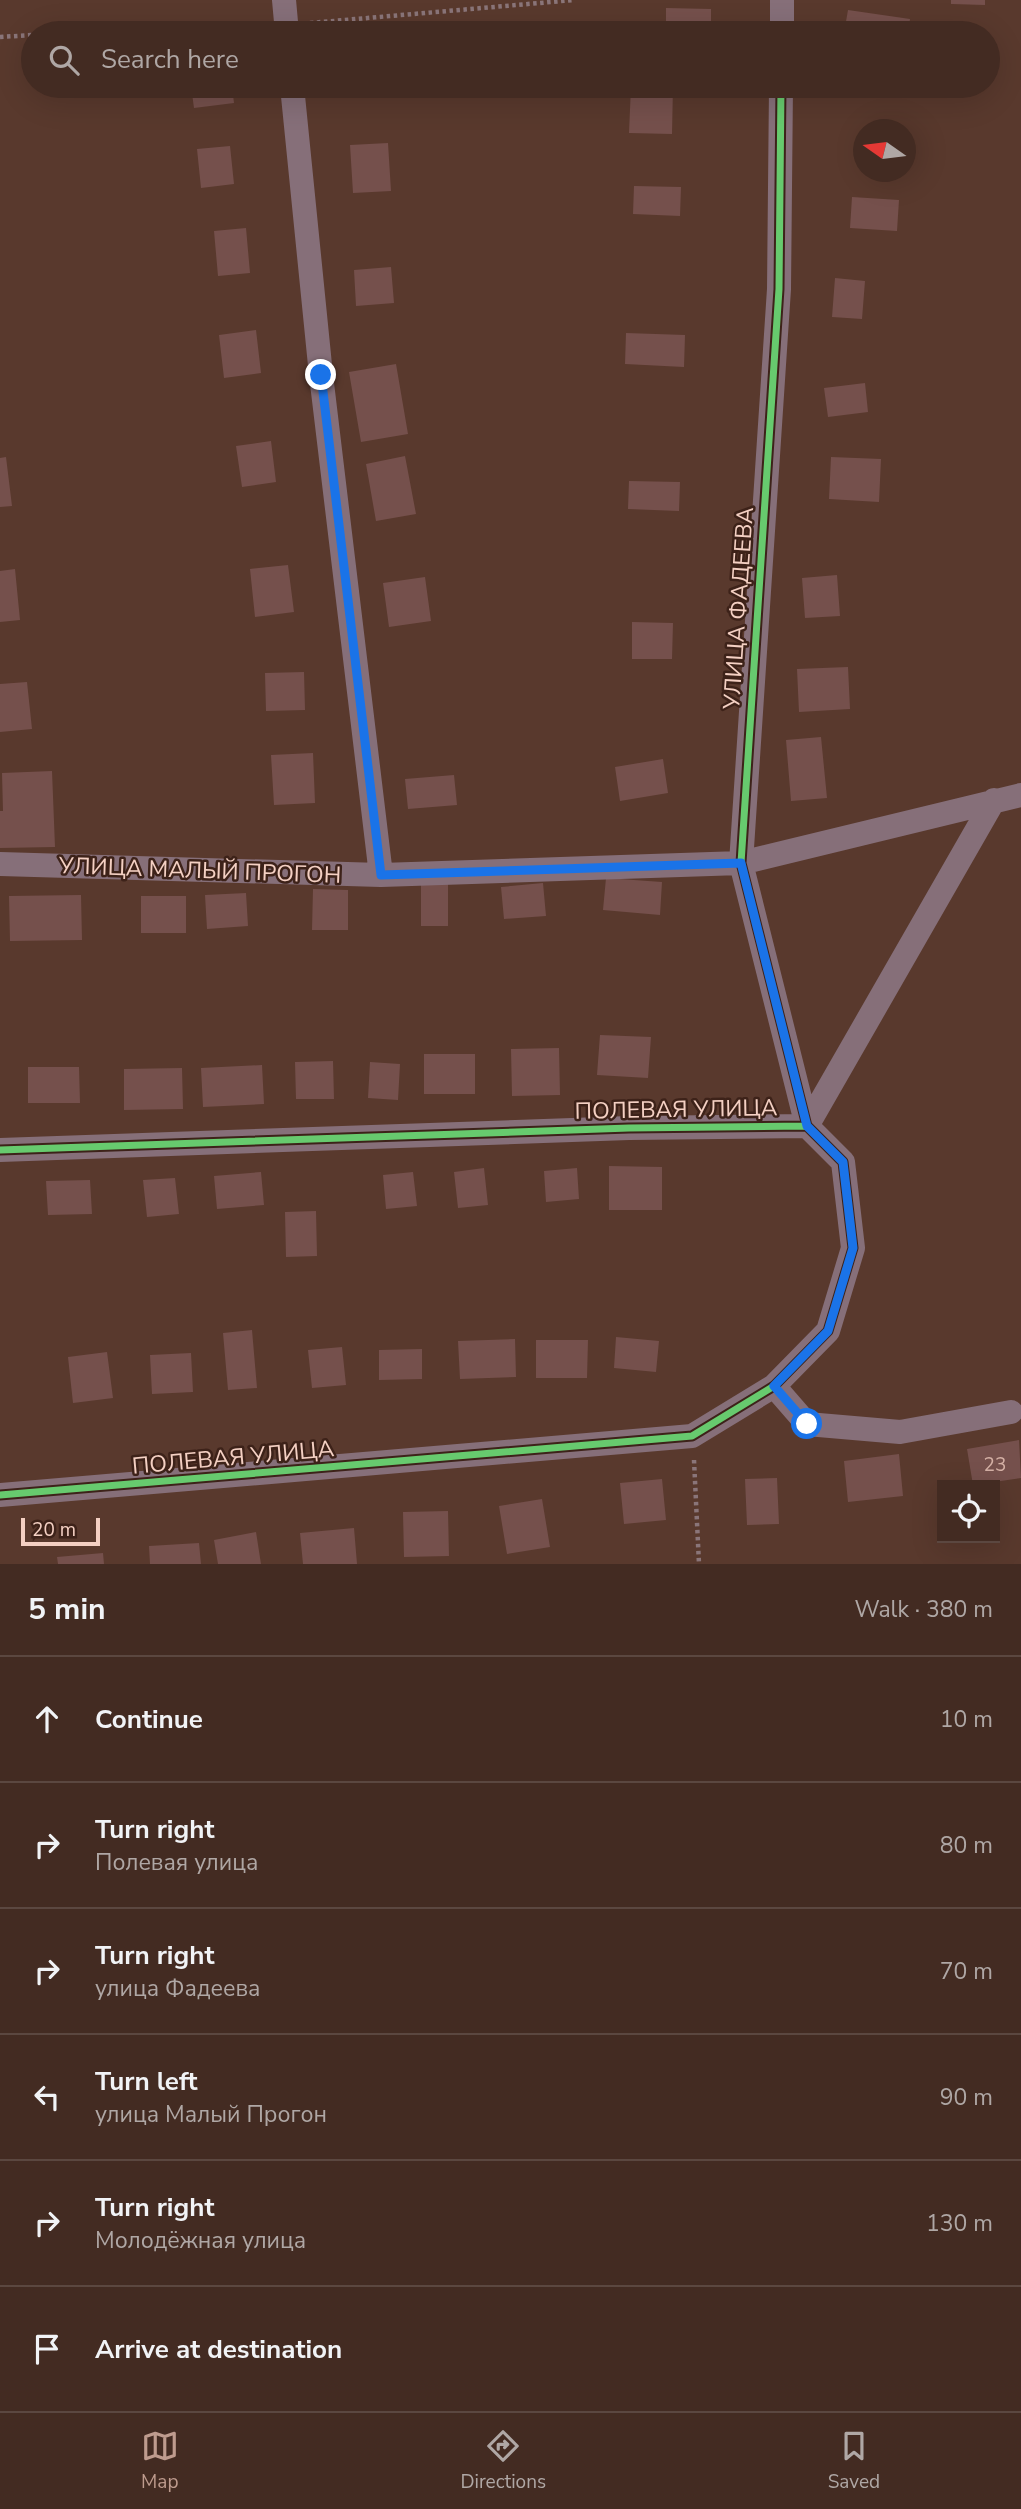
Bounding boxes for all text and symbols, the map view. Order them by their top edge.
search box [21,21,1000,98]
icon: search [45,41,83,79]
text: Search here [101,42,239,77]
north arrow [853,119,916,182]
route end [305,359,336,390]
street label: УЛИЦА ФАДЕЕВА [716,506,761,711]
street label: УЛИЦА МАЛЫЙ ПРОГОН [57,850,342,891]
street label: ПОЛЕВАЯ УЛИЦА [574,1092,778,1127]
route start [791,1408,822,1439]
street label: ПОЛЕВАЯ УЛИЦА [131,1433,336,1482]
house number: 23 [984,1452,1006,1478]
map controls [937,1480,1000,1543]
button: locate [937,1480,1000,1543]
scale bar [21,1515,100,1547]
text: 20 m [32,1517,76,1543]
text: 5 min [28,1589,106,1630]
text: Walk · 380 m [854,1594,993,1625]
icon: ahead [28,1700,66,1738]
text: Continue [95,1702,203,1737]
text: 10 m [940,1704,993,1735]
text: Turn right [95,1812,214,1847]
icon: right [28,1826,66,1864]
text: 80 m [940,1830,993,1861]
text: Полевая улица [95,1847,258,1878]
text: Turn right [95,1938,214,1973]
icon: right [28,1952,66,1990]
text: 70 m [940,1956,993,1987]
text: улица Фадеева [95,1973,260,2004]
text: Turn left [95,2064,198,2099]
icon: left [28,2078,66,2116]
text: 90 m [940,2082,993,2113]
text: улица Малый Прогон [95,2099,327,2130]
text: Turn right [95,2190,214,2225]
icon: right [28,2204,66,2242]
text: 130 m [926,2208,993,2239]
text: Молодёжная улица [95,2225,306,2256]
icon: arrive [28,2330,66,2368]
text: Arrive at destination [95,2332,342,2367]
tab: Map [141,2427,179,2495]
tab: Directions [460,2427,546,2495]
tab: Saved [828,2427,880,2495]

